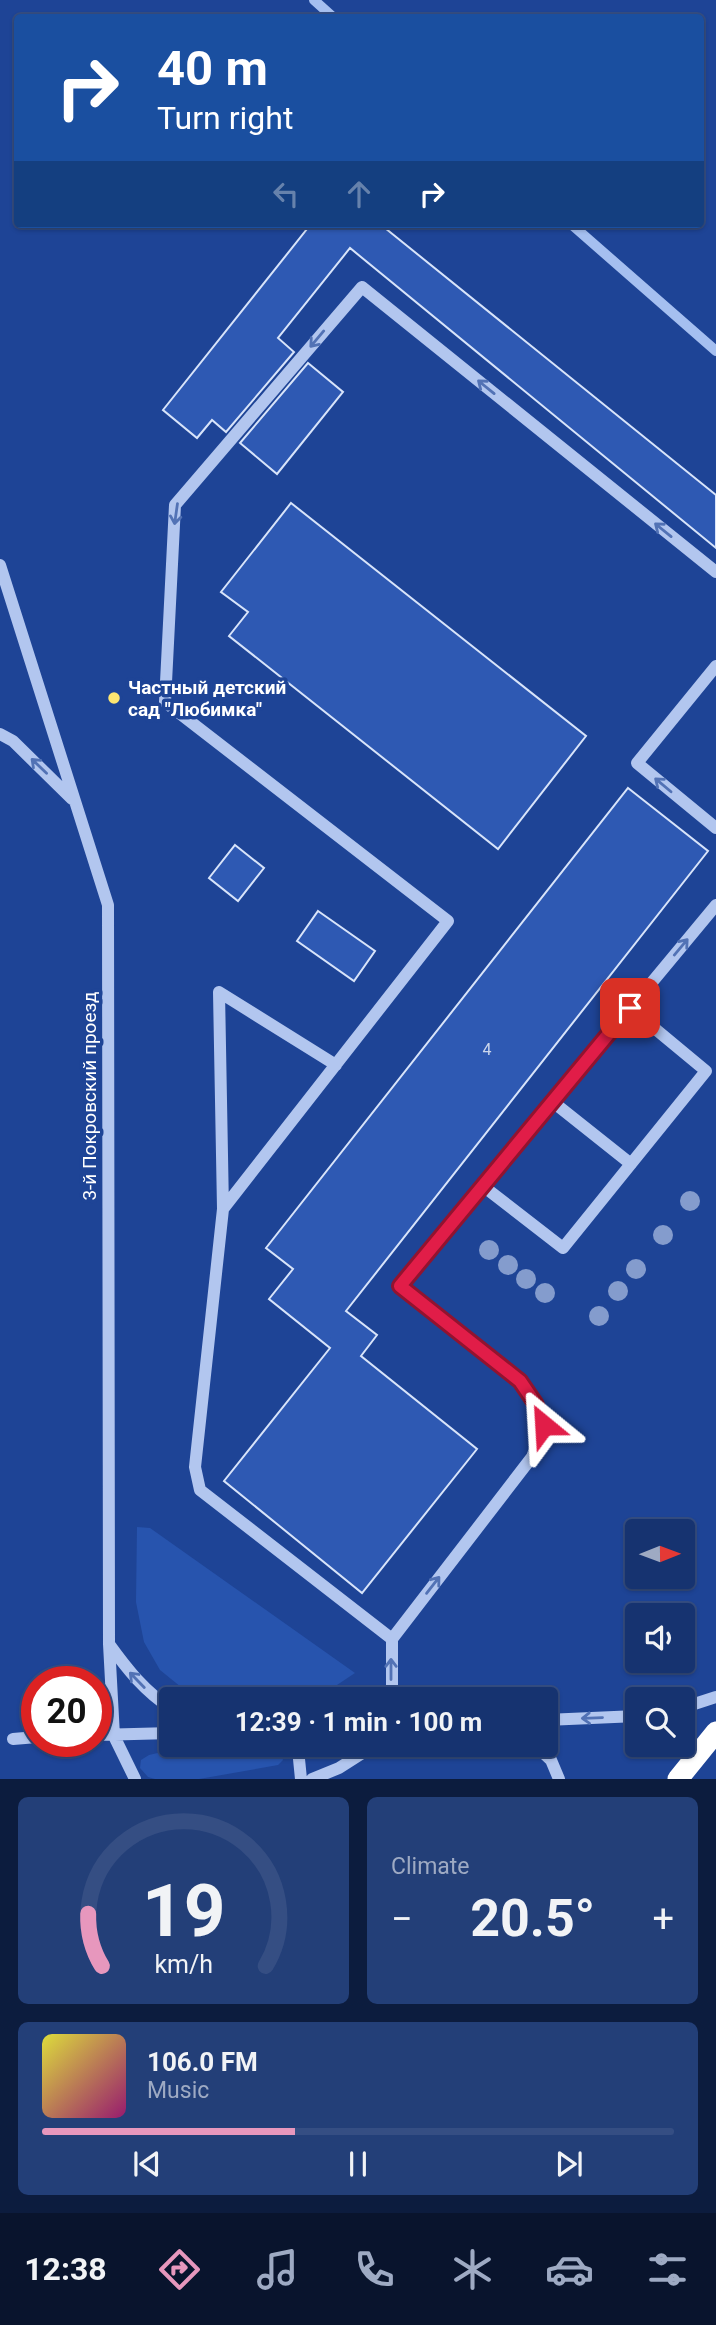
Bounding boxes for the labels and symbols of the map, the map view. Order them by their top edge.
one-way arrow [309,329,325,347]
one-way arrow [477,379,495,394]
one-way arrow [169,502,182,525]
one-way arrow [654,522,672,537]
place label: Частный детский сад "Любимка" [128,676,286,721]
marker: Частный детский сад "Любимка" [106,690,122,706]
one-way arrow [30,758,47,775]
one-way arrow [655,777,673,793]
one-way arrow [673,939,689,957]
pin [600,978,660,1038]
street label: 3-й Покровский проезд [78,991,101,1201]
house number: 4 [483,1040,492,1059]
position arrow [507,1388,581,1462]
north arrow [625,1519,695,1589]
one-way arrow [426,1577,441,1595]
one-way arrow [384,1658,398,1681]
speed limit sign: 20 [21,1666,112,1757]
one-way arrow [128,1671,145,1688]
one-way arrow [580,1711,603,1724]

